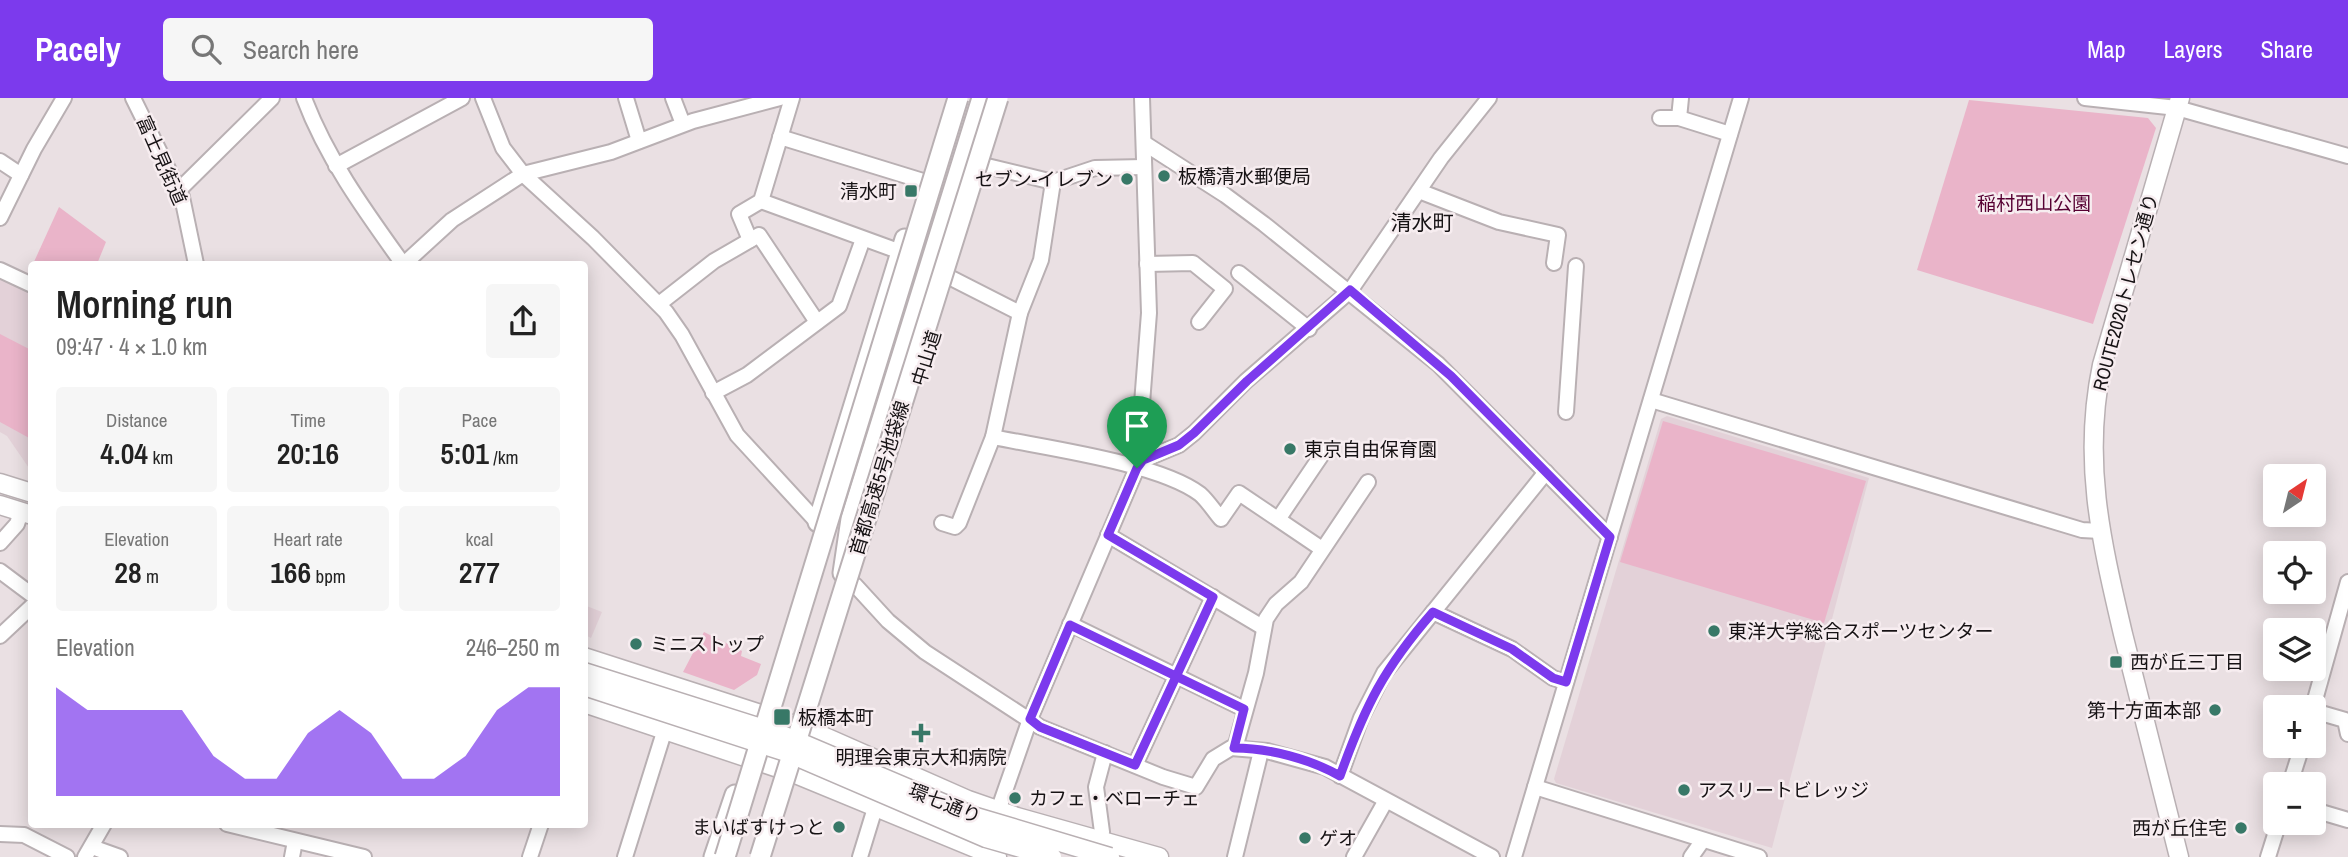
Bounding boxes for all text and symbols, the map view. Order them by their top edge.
search box [163,18,653,81]
text: Pacely [35,27,121,71]
icon: search [187,30,225,68]
text: Search here [243,32,359,67]
text: Map [2087,33,2125,65]
text: Layers [2163,33,2222,65]
text: Share [2260,33,2313,65]
street label: 富士見街道 [131,111,193,209]
place label: 板橋清水郵便局 [1178,163,1311,189]
place label: セブン-イレブン [975,166,1113,192]
marker: 板橋清水郵便局 [1156,168,1172,184]
marker: セブン-イレブン [1119,171,1135,187]
place label: 清水町 [840,178,897,204]
marker: 清水町 [903,183,919,199]
park label: 稲村西山公園 [1977,190,2091,216]
street label: ROUTE2020トレセン通り [2086,191,2164,393]
district label: 清水町 [1391,208,1454,237]
text: Morning run [56,279,233,330]
button: share [486,284,560,358]
street label: 中山道 [905,327,947,389]
text: 09:47 · 4 × 1.0 km [56,331,208,362]
pin [1107,396,1167,468]
street label: 首都高速5号池袋線 [843,397,915,559]
text: Distance [106,407,167,433]
text: Time [290,407,326,433]
text: Pace [462,407,497,433]
icon: arrive [1118,407,1156,445]
text: 4.04 [100,433,148,473]
text: 20:16 [277,433,339,473]
text: 5:01 [440,433,489,473]
place label: 東京自由保育園 [1304,436,1437,462]
marker: 東京自由保育園 [1282,441,1298,457]
text: km [148,444,173,470]
text: /km [489,444,518,470]
north arrow [2263,464,2326,527]
map controls [2263,464,2326,835]
text: Elevation [104,526,169,552]
text: Heart rate [273,526,343,552]
text: kcal [465,526,493,552]
button: locate [2263,541,2326,604]
text: 28 [114,552,142,592]
text: 166 [270,552,311,592]
text: 277 [459,552,500,592]
text: m [142,563,159,589]
text: bpm [311,563,346,589]
place label: 東洋大学総合スポーツセンター [1728,618,1994,644]
button: layers [2263,618,2326,681]
marker: 東洋大学総合スポーツセンター [1706,623,1722,639]
place label: ミニストップ [650,631,764,657]
text: Elevation [56,632,135,663]
text: 246–250 m [466,632,560,663]
marker: ミニストップ [628,636,644,652]
place label: 西が丘三丁目 [2130,649,2244,675]
marker: 西が丘三丁目 [2108,654,2124,670]
button: + [2263,695,2326,758]
place label: 第十方面本部 [2087,697,2201,723]
marker: 第十方面本部 [2207,702,2223,718]
place label: 板橋本町 [798,704,874,730]
marker: 板橋本町 [772,707,792,727]
marker: 明理会東京大和病院 [911,723,931,743]
place label: 明理会東京大和病院 [835,744,1007,770]
button: − [2263,772,2326,835]
street label: 環七通り [905,777,985,829]
place label: アスリートビレッジ [1698,777,1869,803]
marker: アスリートビレッジ [1676,782,1692,798]
place label: カフェ・ベローチェ [1029,785,1200,811]
marker: カフェ・ベローチェ [1007,790,1023,806]
place label: まいばすけっと [692,814,825,840]
place label: 西が丘住宅 [2132,815,2227,841]
marker: まいばすけっと [831,819,847,835]
marker: 西が丘住宅 [2233,820,2249,836]
place label: ゲオ [1319,825,1357,851]
marker: ゲオ [1297,830,1313,846]

